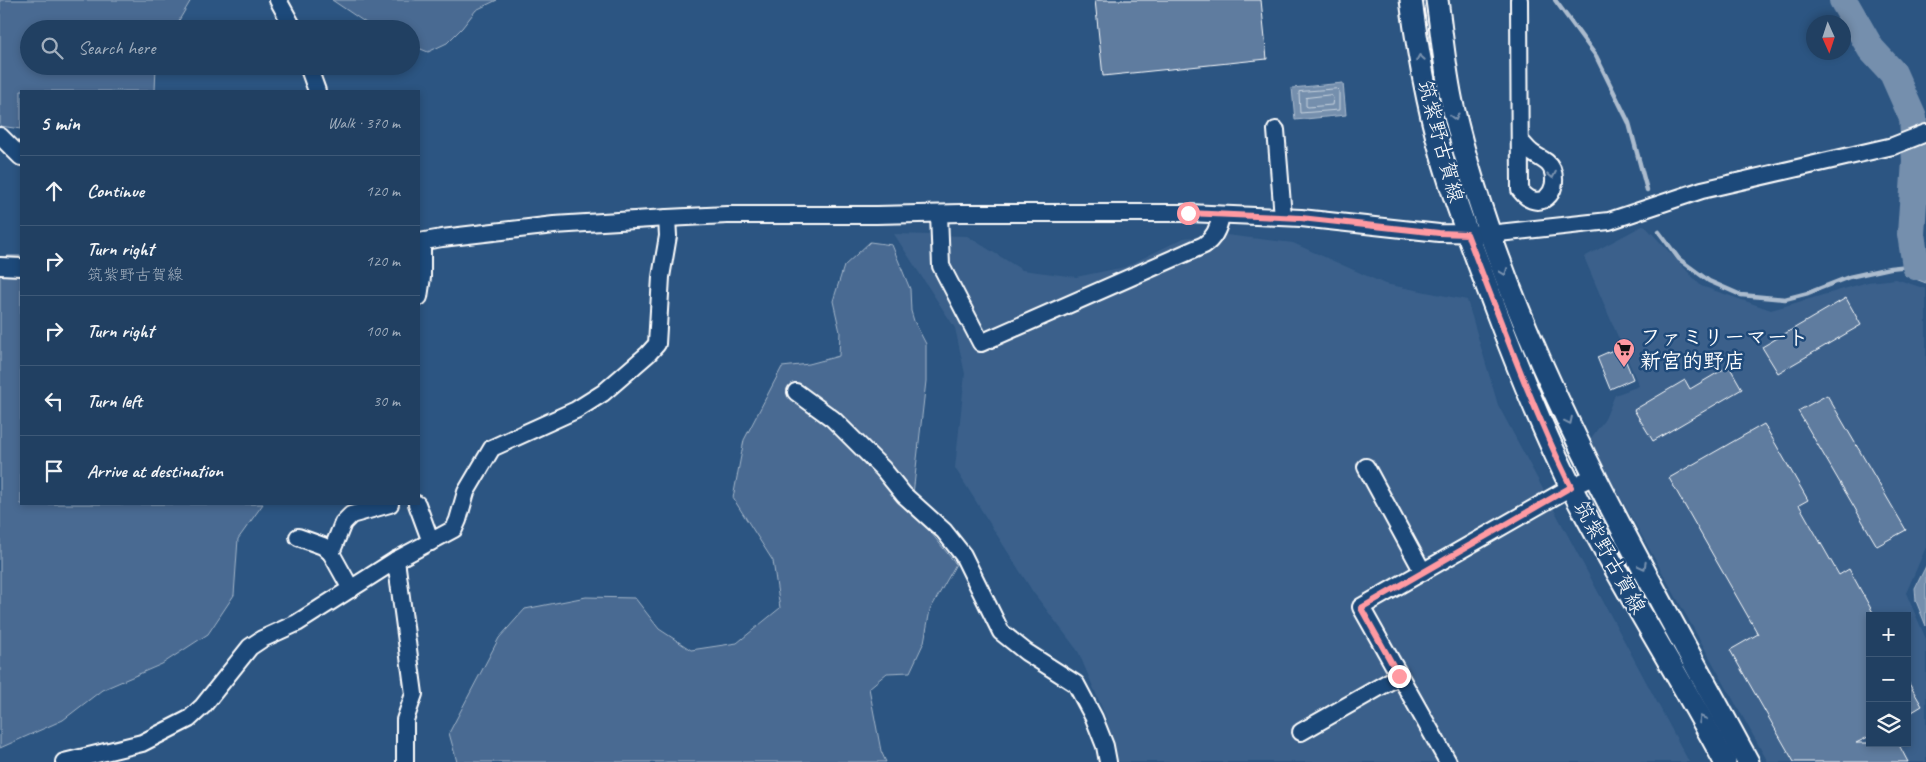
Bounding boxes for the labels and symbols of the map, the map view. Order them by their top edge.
north arrow [1806,15,1851,60]
one-way arrow [1416,54,1426,62]
street label: 筑紫野古賀線 [1412,77,1470,205]
one-way arrow [1450,113,1460,121]
one-way arrow [1546,170,1556,179]
route start [1177,202,1200,225]
one-way arrow [1498,267,1508,276]
place label: ファミリーマート 新宮的野店 [1640,324,1809,374]
supermarket icon: ファミリーマート 新宮的野店 [1612,337,1636,368]
one-way arrow [1562,416,1573,425]
street label: 筑紫野古賀線 [1568,496,1652,618]
one-way arrow [1637,560,1647,569]
route end [1388,665,1411,688]
one-way arrow [1698,715,1708,724]

